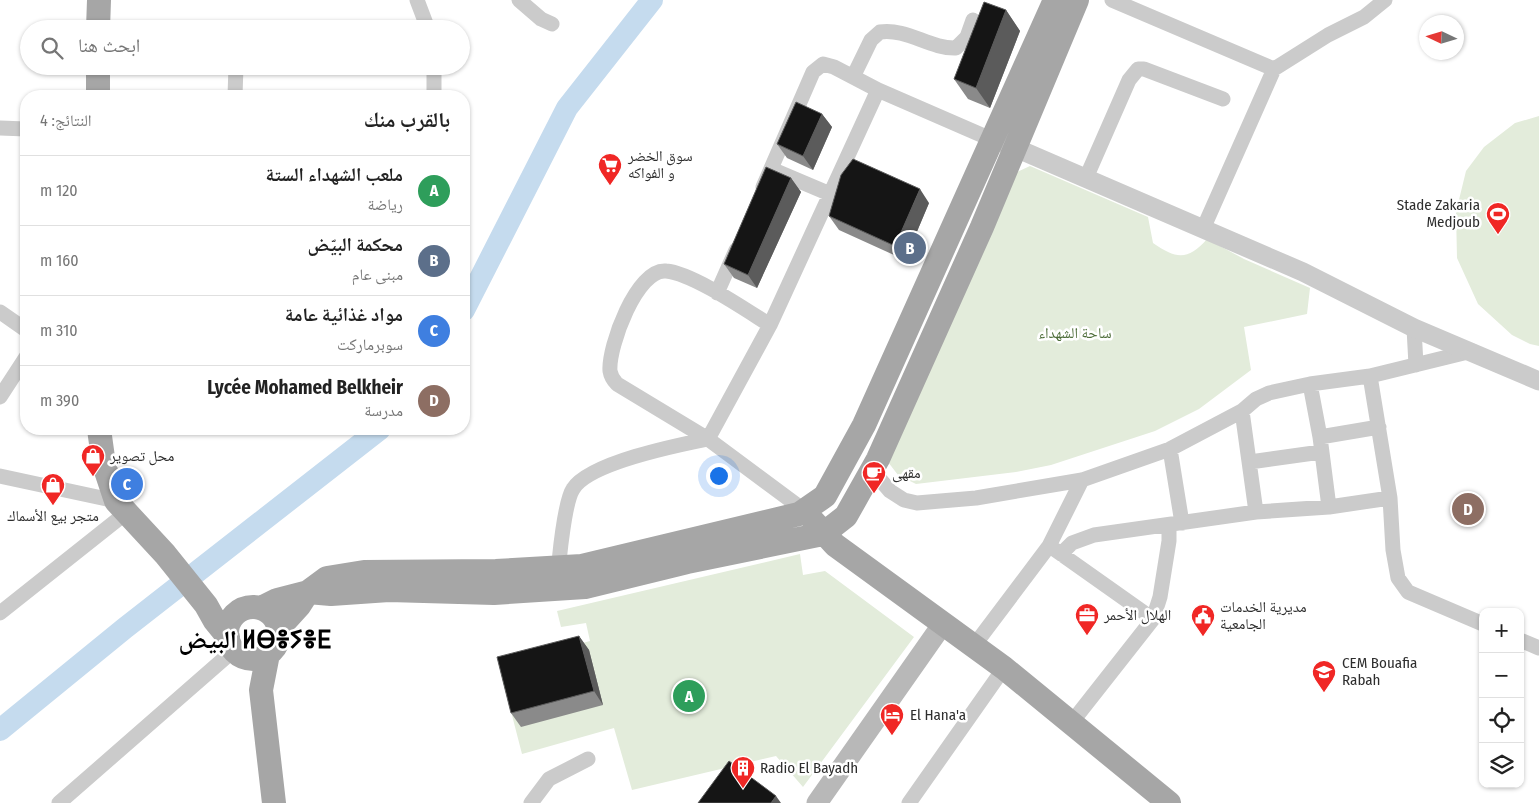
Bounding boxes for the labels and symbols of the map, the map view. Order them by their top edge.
north arrow [1419,15,1464,60]
place label: سوق الخضر و الفواكه [627,147,693,182]
supermarket icon: سوق الخضر و الفواكه [597,152,623,186]
place label: Stade Zakaria Medjoub [1397,196,1480,231]
sports icon: Stade Zakaria Medjoub [1485,201,1511,235]
pin: B [894,229,926,267]
park label: ساحة الشهداء [1038,324,1112,342]
shop icon: محل تصوير [80,443,106,477]
place label: محل تصوير [109,447,174,466]
cafe icon: مقهى [861,460,887,494]
your location [706,463,732,489]
place label: مقهى [892,464,921,483]
pin: C [111,465,143,503]
shop icon: متجر بيع الأسماك [40,472,66,506]
pin: D [1452,490,1484,528]
place label: متجر بيع الأسماك [7,507,99,526]
place label: مديرية الخدمات الجامعية [1220,598,1307,633]
office icon: الهلال الأحمر [1074,602,1100,636]
public building icon: مديرية الخدمات الجامعية [1190,603,1216,637]
place label: الهلال الأحمر [1103,606,1171,625]
district label: البيض ⵍⴱⴻⵢⴻⴹ [178,625,332,655]
place label: CEM Bouafia Rabah [1342,654,1417,689]
school or university icon: CEM Bouafia Rabah [1311,659,1337,693]
pin: A [673,677,705,715]
hotel icon: El Hana'a [879,702,905,736]
place label: El Hana'a [910,706,966,724]
building icon: Radio El Bayadh [730,755,756,789]
place label: Radio El Bayadh [760,759,858,777]

